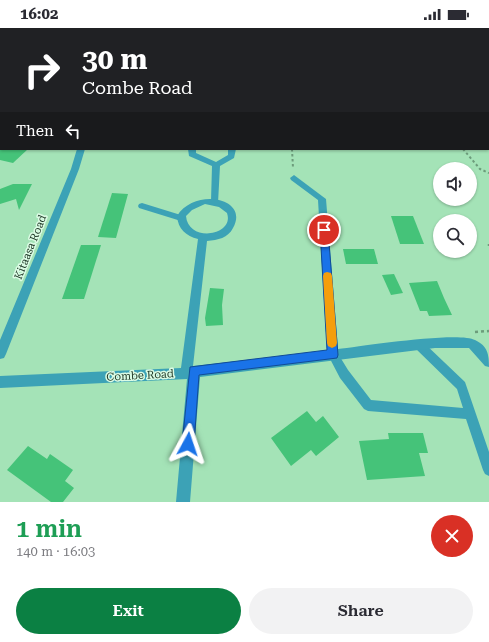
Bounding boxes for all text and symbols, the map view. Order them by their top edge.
text: 16:02 [20,5,58,23]
text: 30 m [82,43,147,76]
icon: right [16,44,68,96]
text: Combe Road [82,77,192,98]
icon: left [62,120,84,142]
text: Then [16,122,54,140]
map controls [433,162,477,258]
button: sound [433,162,477,206]
street label: Kitaasa Road [12,213,49,281]
pin [307,213,341,247]
button: search [433,214,477,258]
icon: arrive [313,219,335,241]
street label: Combe Road [106,367,174,384]
position arrow [167,423,209,465]
text: 1 min [16,515,82,543]
button: close [431,515,473,557]
text: 140 m · 16:03 [16,544,95,559]
button: Exit [16,588,241,634]
button: Share [249,588,473,634]

